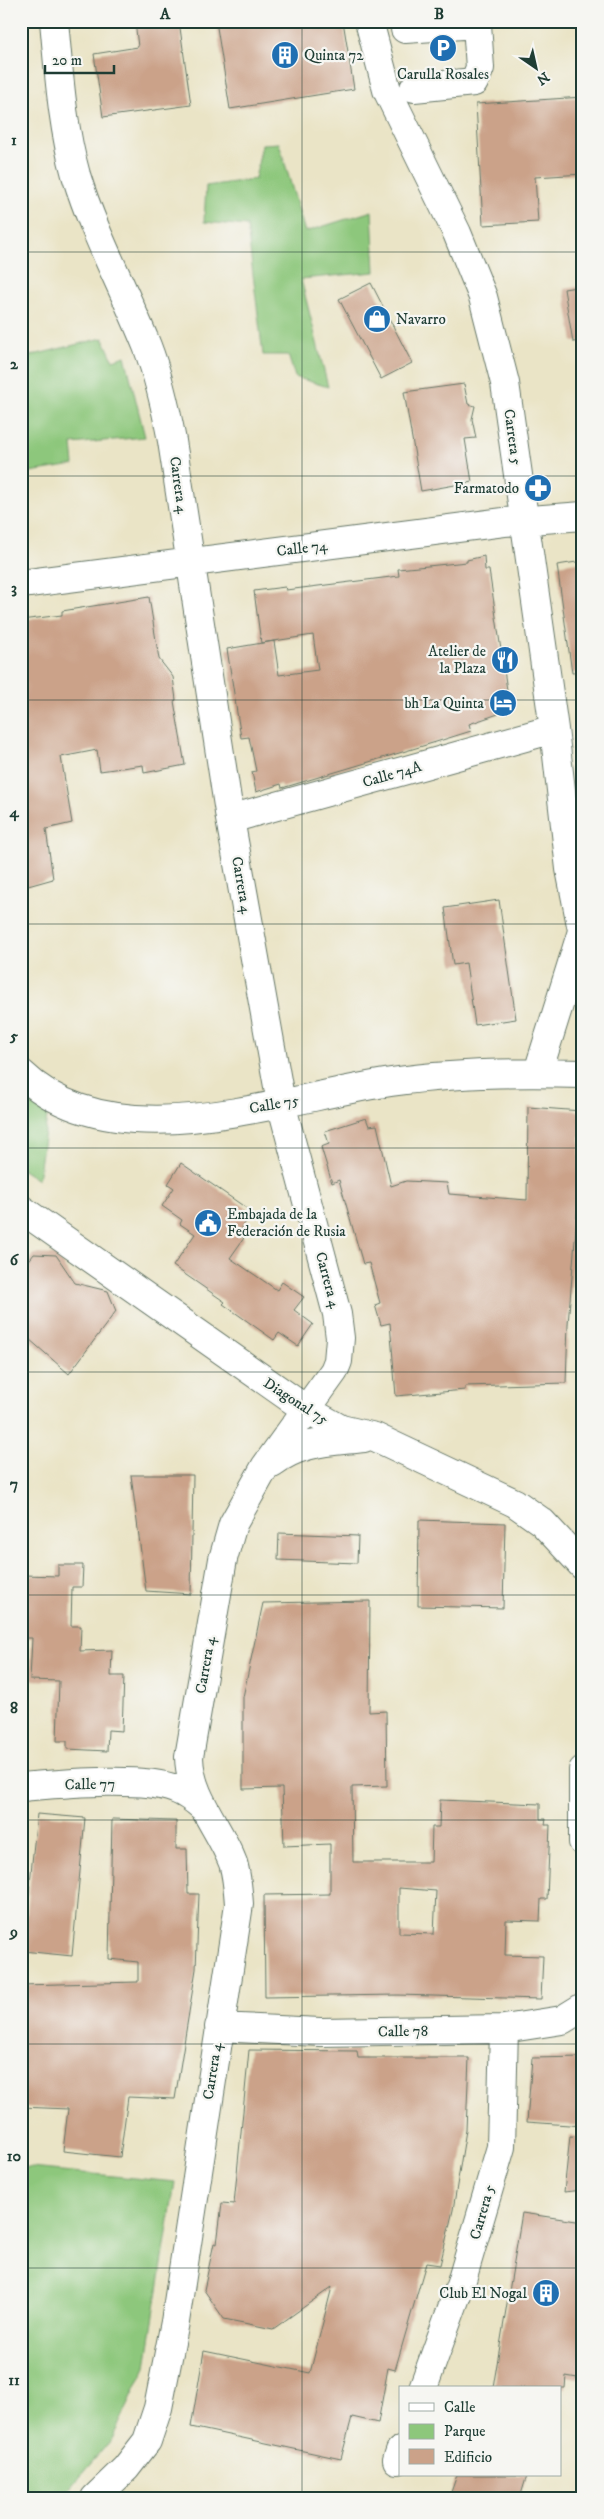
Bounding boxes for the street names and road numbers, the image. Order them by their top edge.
street label: Carrera 5 [499,408,526,467]
street label: Carrera 4 [165,455,192,515]
street label: Calle 74 [276,536,329,561]
street label: Calle 74A [360,757,424,792]
street label: Carrera 4 [227,855,256,915]
street label: Calle 75 [248,1091,301,1118]
street label: Carrera 4 [311,1250,344,1311]
street label: Diagonal 75 [260,1374,332,1430]
street label: Carrera 4 [191,1635,220,1695]
street label: Calle 77 [65,1775,116,1794]
street label: Calle 78 [378,2022,428,2041]
street label: Carrera 4 [199,2041,226,2101]
street label: Carrera 5 [466,2182,500,2242]

